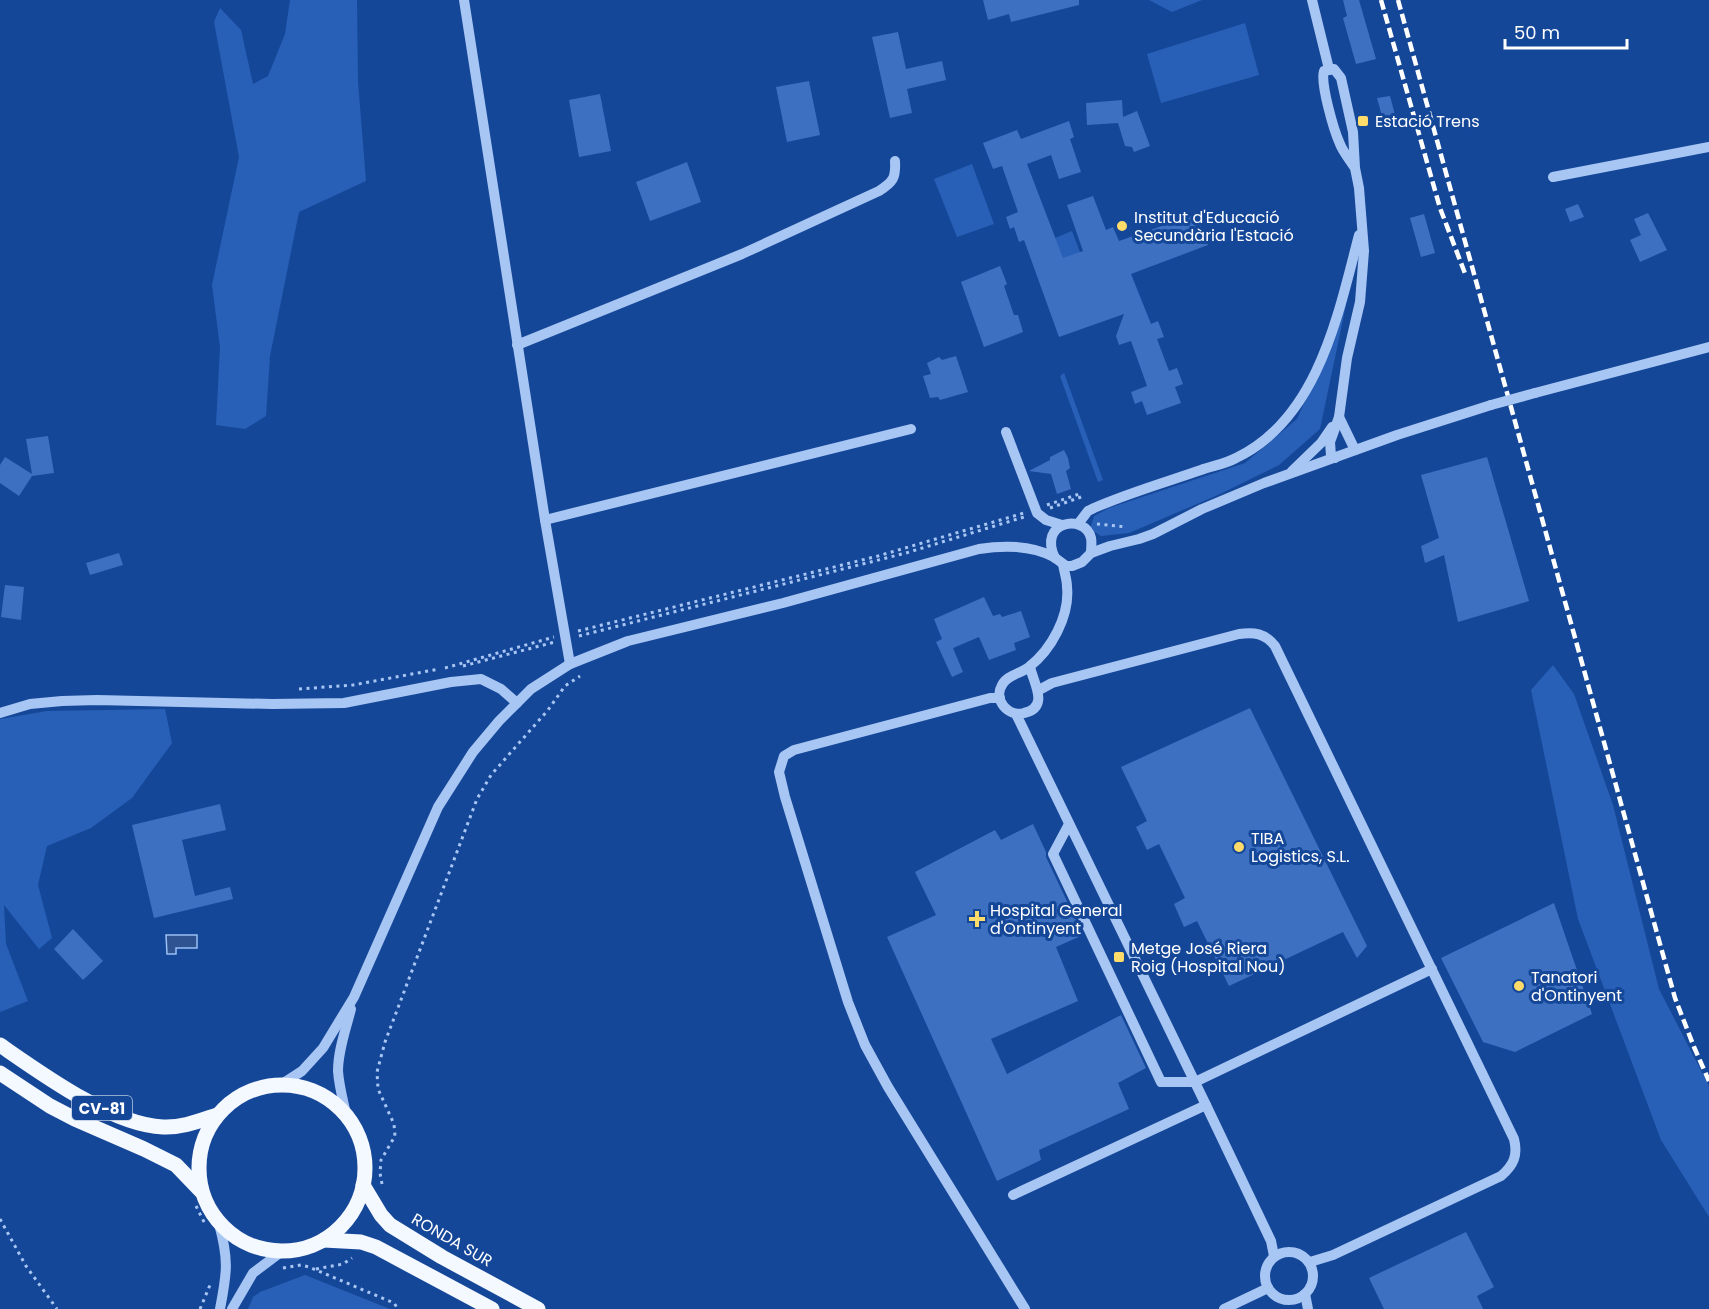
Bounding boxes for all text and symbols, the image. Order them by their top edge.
scale bar [1505,12,1626,50]
text: 50 m [1514,20,1560,45]
place label: Estació Trens [1375,110,1480,133]
marker: Estació Trens [1356,114,1370,128]
place label: Institut d'Educació Secundària l'Estació [1134,206,1294,247]
marker: Institut d'Educació Secundària l'Estació [1115,219,1129,233]
place label: TIBA Logistics, S.L. [1251,827,1350,868]
marker: TIBA Logistics, S.L. [1232,840,1246,854]
place label: Hospital General d'Ontinyent [990,899,1123,940]
marker: Hospital General d'Ontinyent [968,910,986,928]
place label: Metge José Riera Roig (Hospital Nou) [1131,937,1286,978]
marker: Metge José Riera Roig (Hospital Nou) [1112,950,1126,964]
place label: Tanatori d'Ontinyent [1531,966,1622,1007]
marker: Tanatori d'Ontinyent [1512,979,1526,993]
road number: CV-81 [72,1096,132,1120]
street label: RONDA SUR [407,1208,497,1272]

